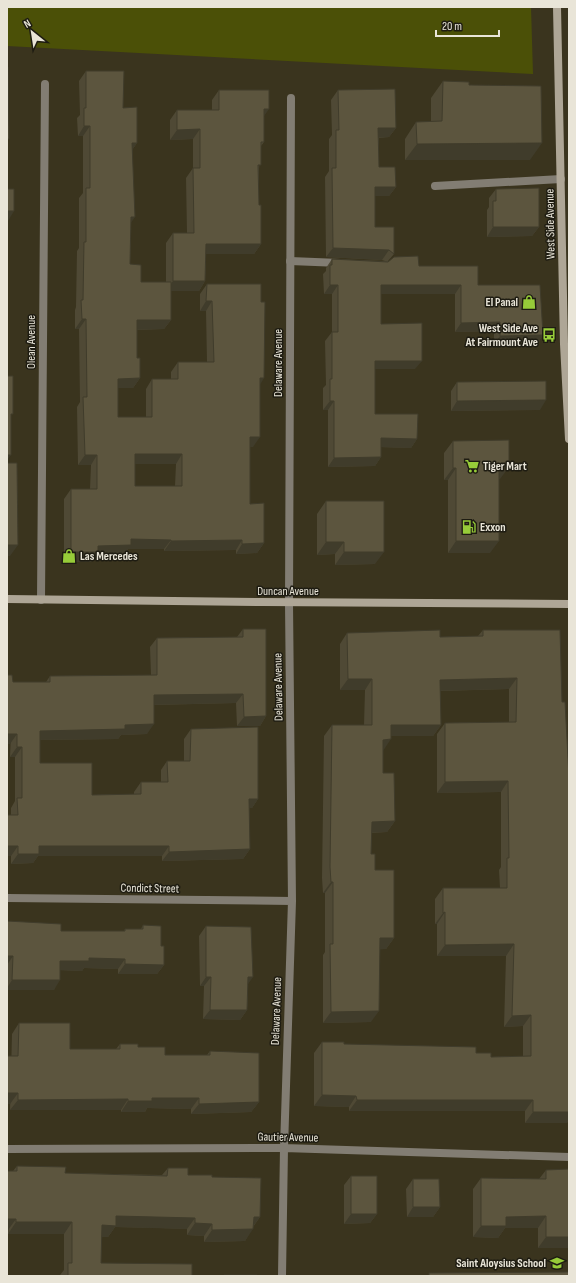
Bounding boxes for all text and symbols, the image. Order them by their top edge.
north arrow [12,12,52,52]
scale bar [436,12,499,38]
text: N [21,17,33,31]
text: 20 m [442,19,462,34]
street label: West Side Avenue [542,188,559,259]
shop icon: El Panal [521,294,537,310]
place label: El Panal [486,295,518,310]
street label: Olean Avenue [24,315,39,369]
place label: West Side Ave At Fairmount Ave [465,321,538,350]
bus stop icon: West Side Ave At Fairmount Ave [541,327,557,343]
street label: Delaware Avenue [271,329,286,397]
supermarket icon: Tiger Mart [464,458,480,474]
place label: Tiger Mart [483,459,527,474]
fuel station icon: Exxon [461,519,477,535]
place label: Exxon [480,520,506,535]
shop icon: Las Mercedes [61,548,77,564]
place label: Las Mercedes [80,549,138,564]
street label: Duncan Avenue [257,584,319,599]
street label: Delaware Avenue [270,653,287,721]
street label: Condict Street [121,880,180,897]
street label: Delaware Avenue [268,977,285,1045]
street label: Gautier Avenue [257,1129,319,1146]
school or university icon: Saint Aloysius School [549,1255,565,1271]
place label: Saint Aloysius School [456,1256,546,1271]

